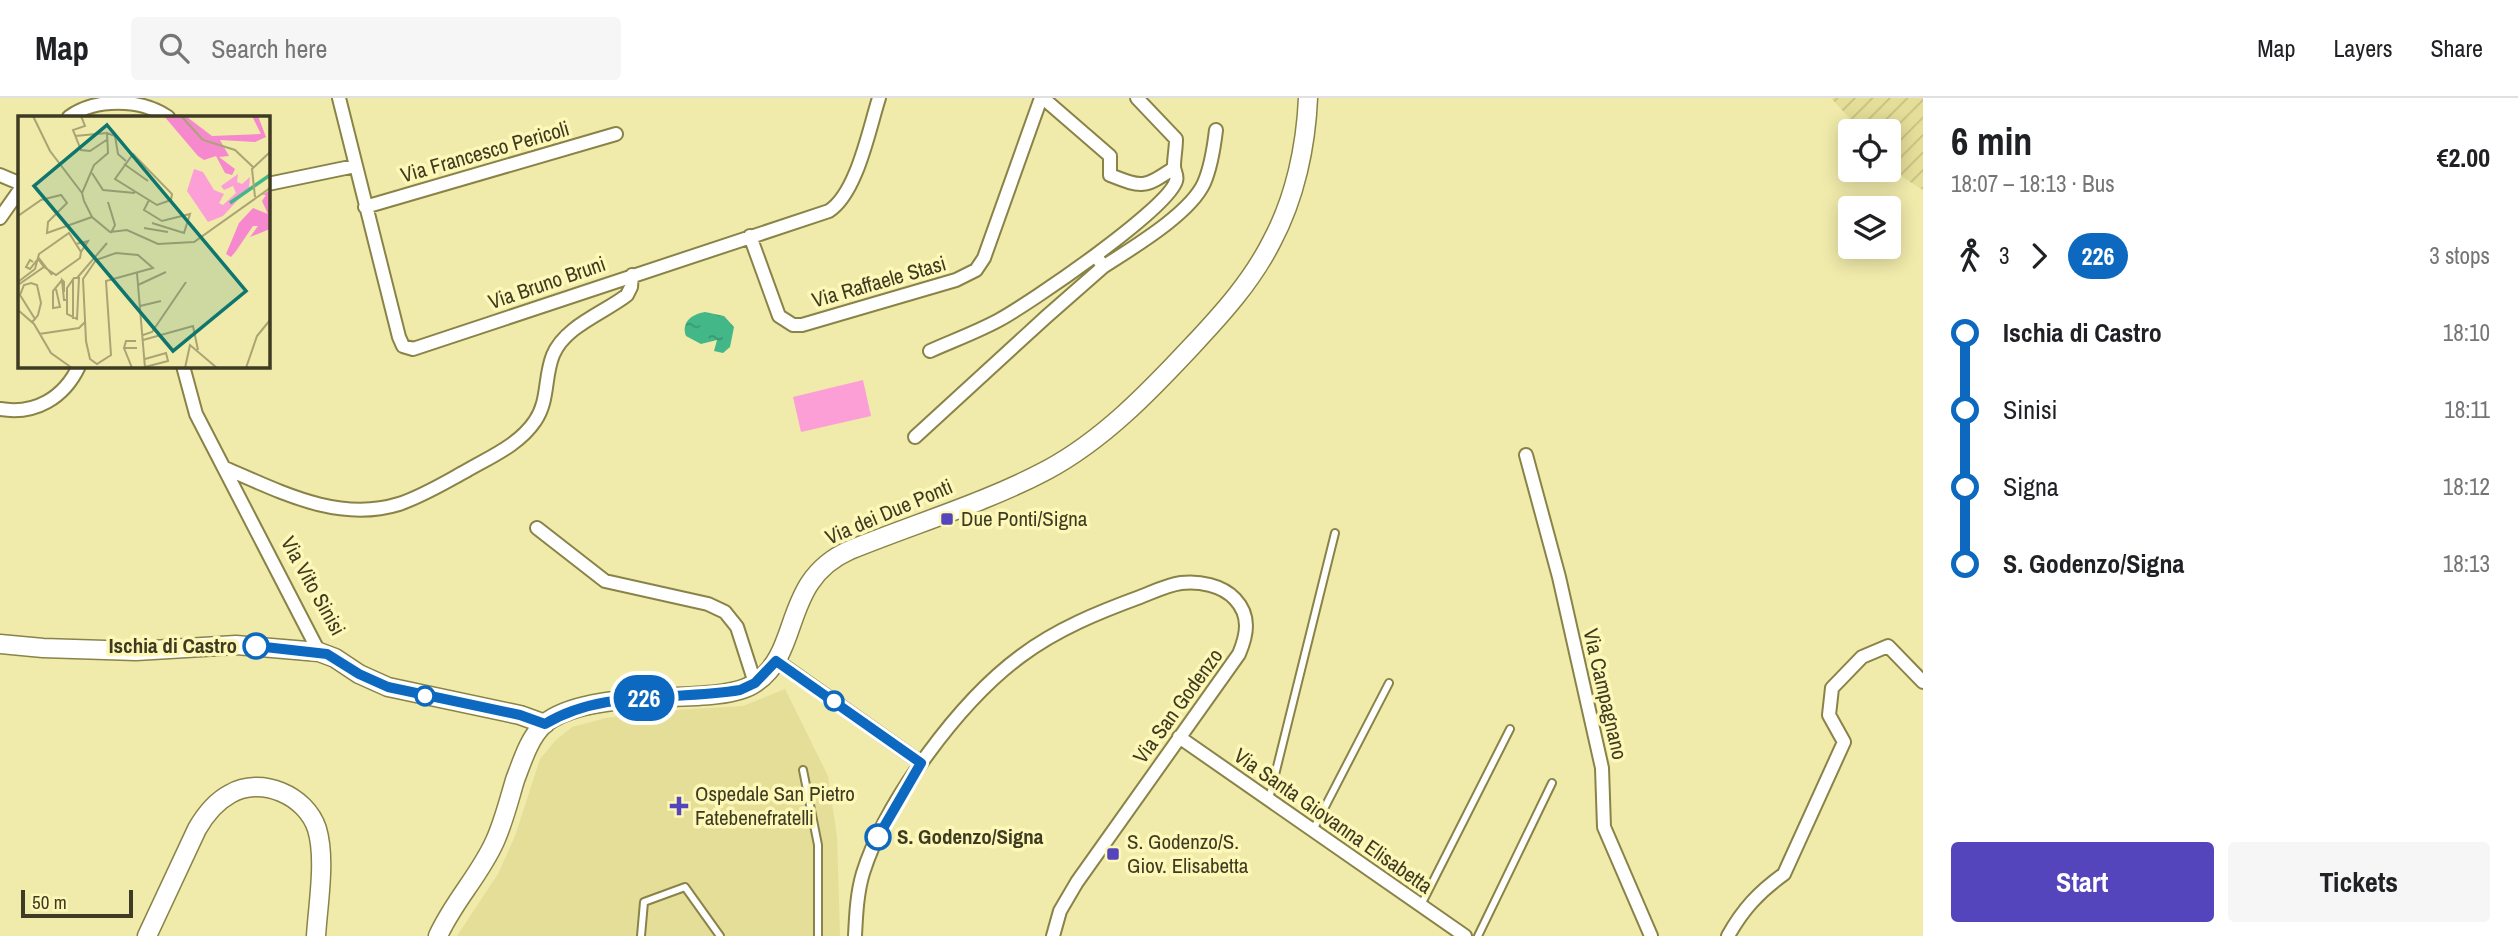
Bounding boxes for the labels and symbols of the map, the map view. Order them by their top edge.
street label: Via Francesco Pericoli [397,114,572,189]
inset map [18,116,270,368]
street label: Via Bruno Bruni [484,249,609,316]
street label: Via Raffaele Stasi [808,249,949,315]
street label: Via dei Due Ponti [821,472,957,551]
place label: Due Ponti/Signa [961,504,1088,533]
marker: Due Ponti/Signa [939,511,955,527]
street label: Via Vito Sinisi [274,531,353,641]
street label: Via Campagnano [1576,625,1635,762]
place label: Ischia di Castro [109,631,237,660]
marker: Ischia di Castro [243,633,269,659]
street label: Via San Godenzo [1126,642,1229,769]
line badge: 226 [604,675,684,721]
unlabelled marker [415,686,435,706]
unlabelled marker [824,691,844,711]
street label: Via Santa Giovanna Elisabetta [1228,741,1439,900]
place label: Ospedale San Pietro Fatebenefratelli [695,779,855,832]
marker: Ospedale San Pietro Fatebenefratelli [669,796,689,816]
place label: S. Godenzo/Signa [897,822,1044,851]
marker: S. Godenzo/Signa [865,824,891,850]
place label: S. Godenzo/S. Giov. Elisabetta [1127,827,1249,880]
marker: S. Godenzo/S. Giov. Elisabetta [1105,846,1121,862]
scale bar [21,887,133,919]

